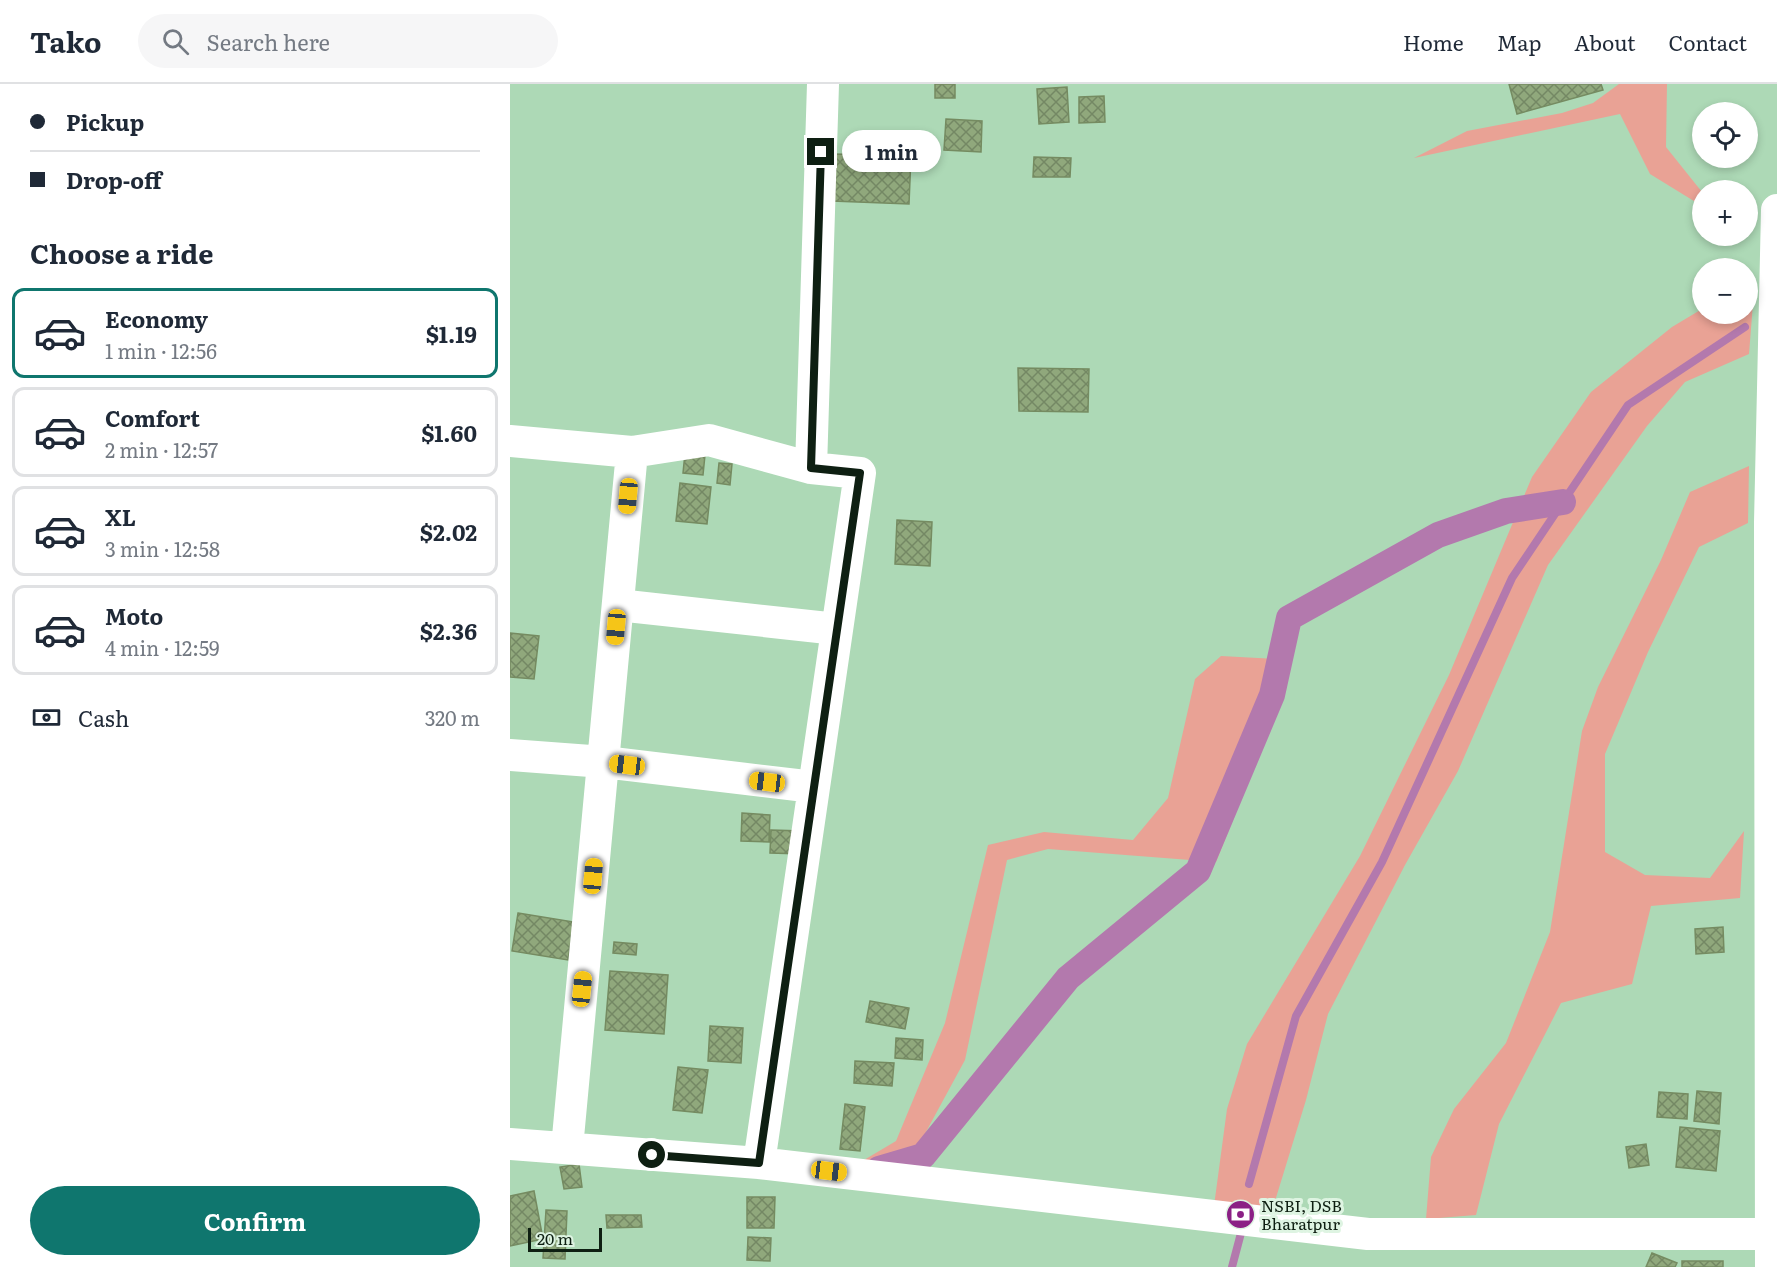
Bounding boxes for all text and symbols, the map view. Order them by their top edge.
search box [138,14,558,68]
text: Tako [30,20,102,62]
icon: search [159,25,192,58]
text: Search here [207,25,330,58]
text: Home [1403,26,1464,57]
text: Map [1497,26,1541,57]
text: About [1574,26,1636,57]
text: Contact [1669,26,1747,57]
map controls [1692,102,1758,324]
button: locate [1692,102,1758,168]
text: Pickup [66,105,144,138]
callout: 1 min [842,131,941,173]
text: 1 min [865,136,918,166]
route end [807,138,834,165]
text: Drop-off [66,163,162,196]
button: + [1692,180,1758,246]
text: Choose a ride [30,232,213,272]
button: − [1692,258,1758,324]
text: Economy [105,302,208,335]
icon: car [33,306,87,360]
text: $1.19 [426,317,477,350]
text: 1 min · 12:56 [105,335,217,365]
text: Comfort [105,401,200,434]
icon: car [33,405,87,459]
text: $1.60 [421,416,477,449]
text: 2 min · 12:57 [105,434,218,464]
car [617,477,639,515]
text: XL [105,500,136,533]
icon: car [33,504,87,558]
text: $2.02 [420,515,477,548]
text: 3 min · 12:58 [105,533,220,563]
text: Moto [105,599,163,632]
icon: car [33,603,87,657]
car [605,608,627,646]
text: $2.36 [420,614,477,647]
text: 4 min · 12:59 [105,632,220,662]
icon: cash [30,701,63,734]
text: Cash [78,701,129,734]
text: 320 m [425,702,480,732]
car [608,754,646,776]
car [748,771,786,793]
car [582,857,604,895]
car [571,970,593,1008]
route start [638,1141,665,1168]
car [810,1160,848,1182]
button: Confirm [30,1186,480,1255]
place label: NSBI, DSB Bharatpur [1261,1193,1342,1235]
bank icon: NSBI, DSB Bharatpur [1224,1198,1256,1230]
scale bar [528,1225,602,1252]
text: 20 m [537,1226,573,1250]

